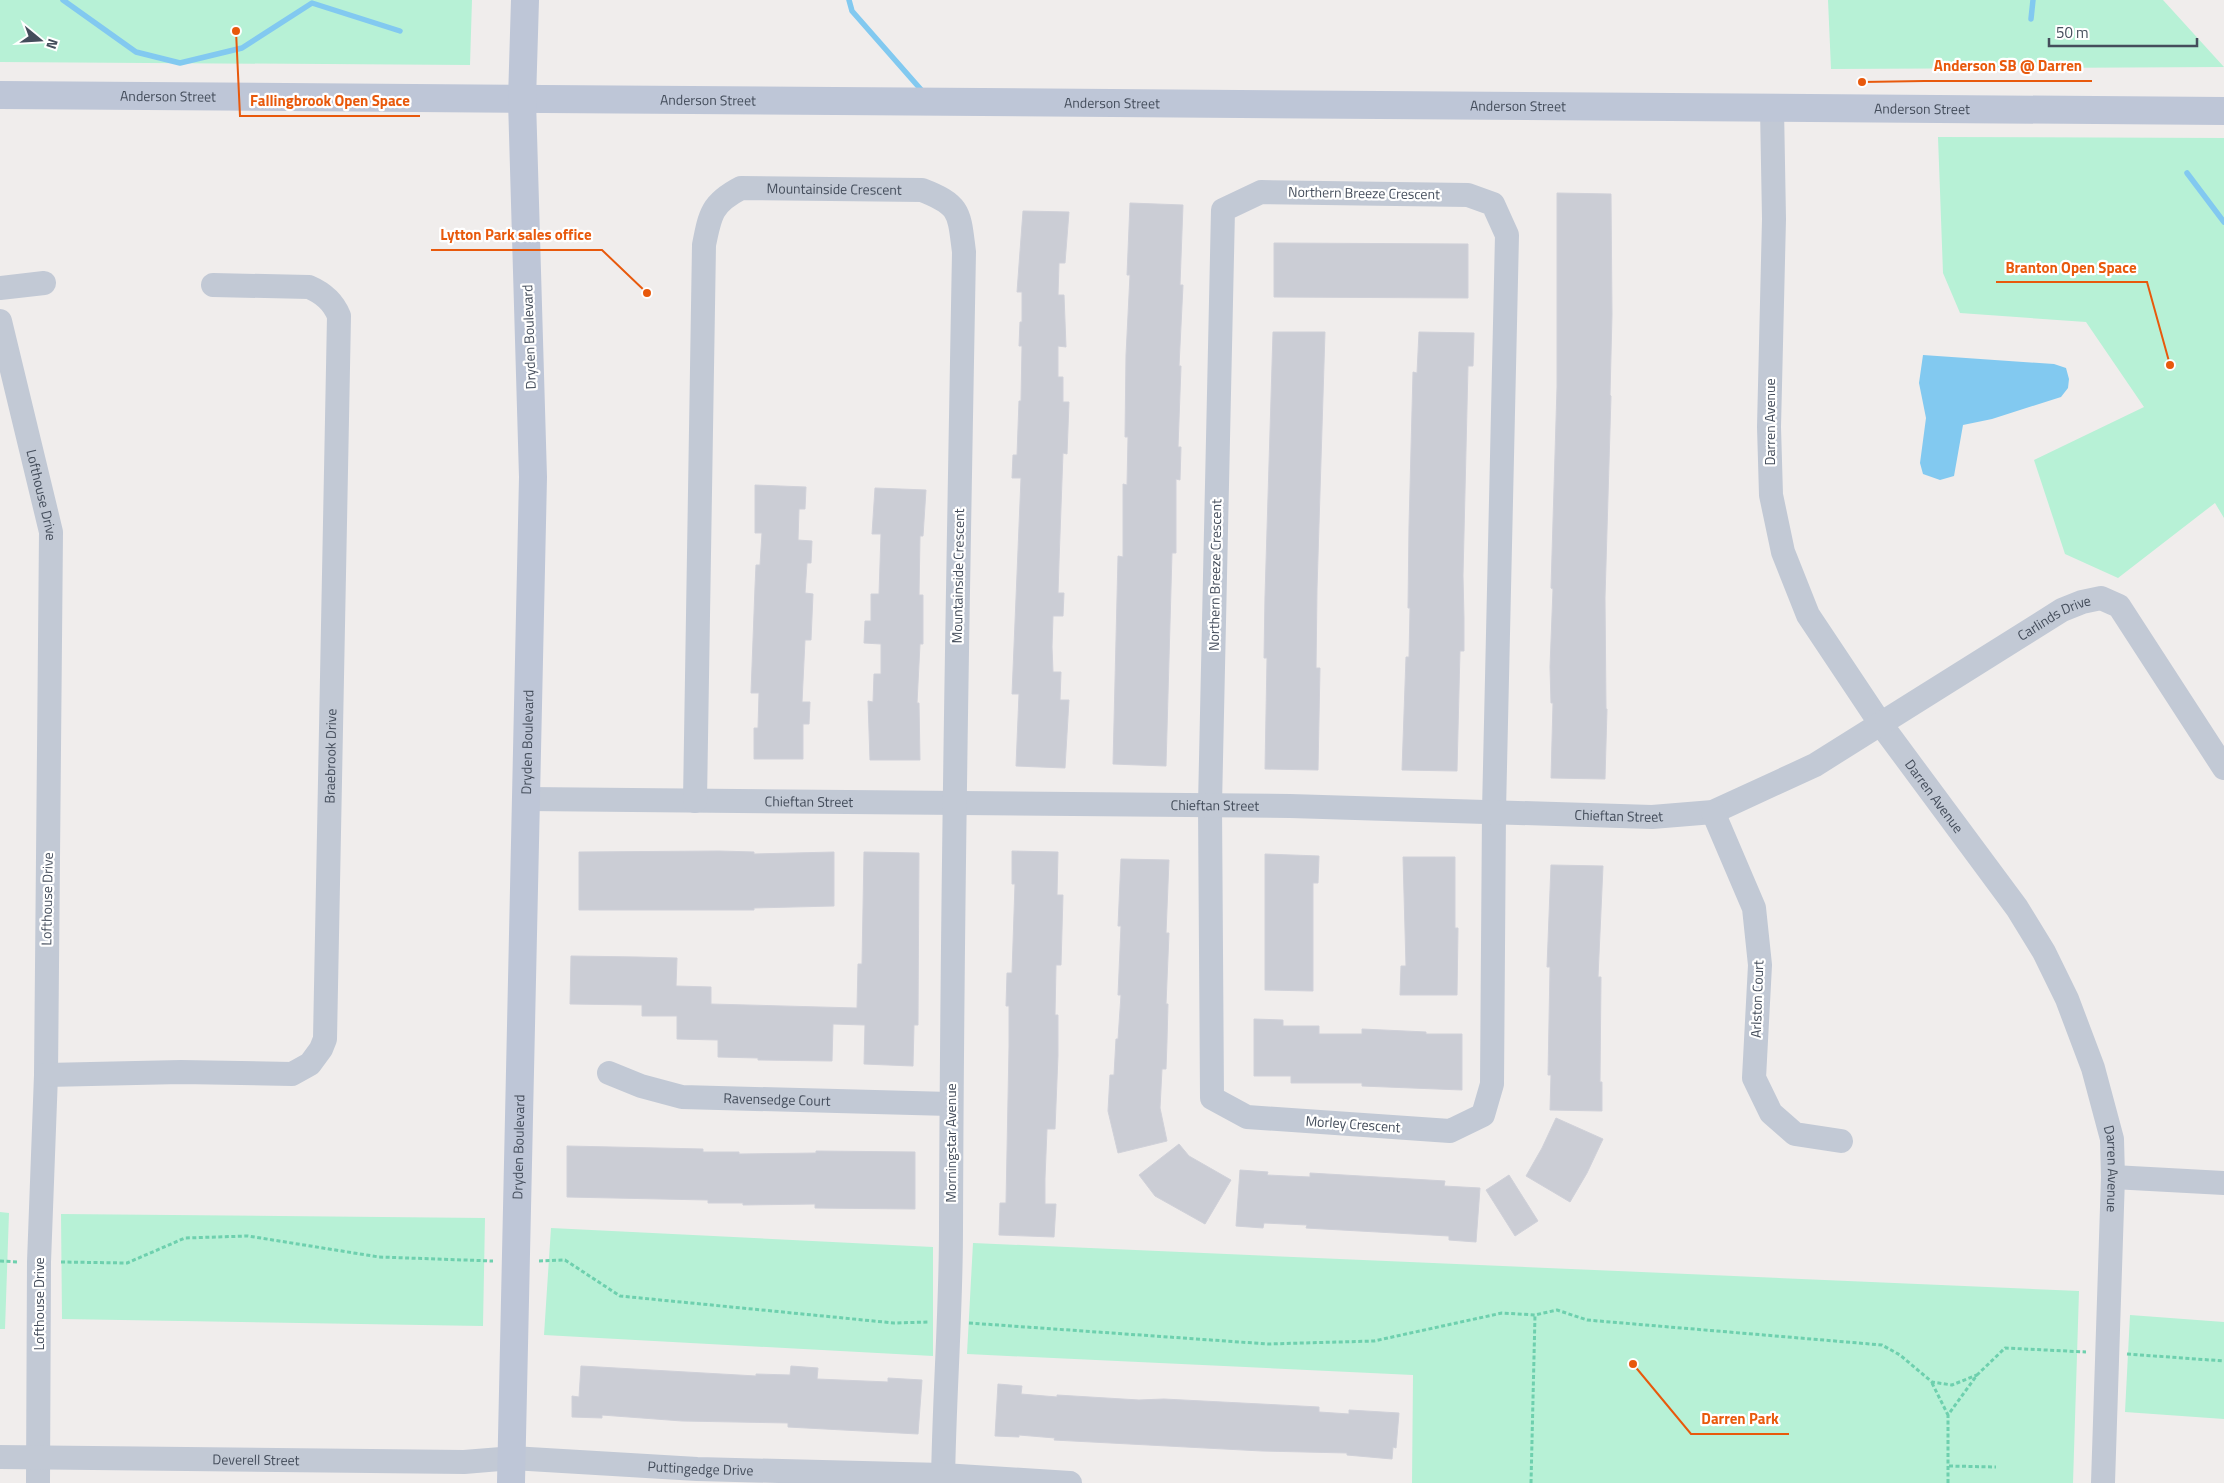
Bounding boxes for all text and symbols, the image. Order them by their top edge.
north arrow [15,15,65,65]
scale bar [2049,15,2196,47]
text: 50 m [2056,21,2089,44]
text: N [41,36,64,52]
callout: Anderson SB @ Darren [1924,51,2092,81]
text: Anderson SB @ Darren [1934,54,2082,77]
street label: Anderson Street [120,85,216,107]
callout: Fallingbrook Open Space [240,86,420,116]
text: Fallingbrook Open Space [250,89,410,112]
street label: Anderson Street [660,89,756,110]
street label: Anderson Street [1064,92,1160,113]
street label: Anderson Street [1470,95,1566,116]
street label: Anderson Street [1874,97,1970,119]
street label: Mountainside Crescent [766,177,902,200]
street label: Northern Breeze Crescent [1288,181,1440,204]
callout: Lytton Park sales office [431,220,602,250]
text: Lytton Park sales office [440,223,592,246]
callout: Branton Open Space [1996,252,2147,282]
text: Branton Open Space [2005,256,2137,279]
street label: Dryden Boulevard [516,284,541,390]
street label: Darren Avenue [1759,378,1780,466]
street label: Lofthouse Drive [21,447,62,541]
street label: Northern Breeze Crescent [1203,499,1226,651]
street label: Mountainside Crescent [946,508,969,644]
street label: Carlinds Drive [2013,589,2093,645]
street label: Dryden Boulevard [515,689,538,795]
street label: Braebrook Drive [319,708,341,804]
street label: Darren Avenue [1900,755,1969,837]
street label: Chieftan Street [765,790,853,812]
street label: Chieftan Street [1171,794,1259,816]
street label: Chieftan Street [1574,804,1664,827]
street label: Lofthouse Drive [35,852,58,946]
street label: Arlston Court [1745,960,1768,1038]
street label: Morningstar Avenue [940,1083,961,1203]
street label: Ravensedge Court [723,1087,831,1111]
street label: Dryden Boulevard [506,1094,529,1200]
street label: Morley Crescent [1305,1110,1401,1137]
street label: Darren Avenue [2099,1123,2124,1213]
street label: Lofthouse Drive [28,1257,49,1351]
callout: Darren Park [1691,1404,1789,1434]
text: Darren Park [1701,1407,1779,1430]
street label: Deverell Street [212,1448,300,1470]
street label: Puttingedge Drive [647,1455,754,1480]

